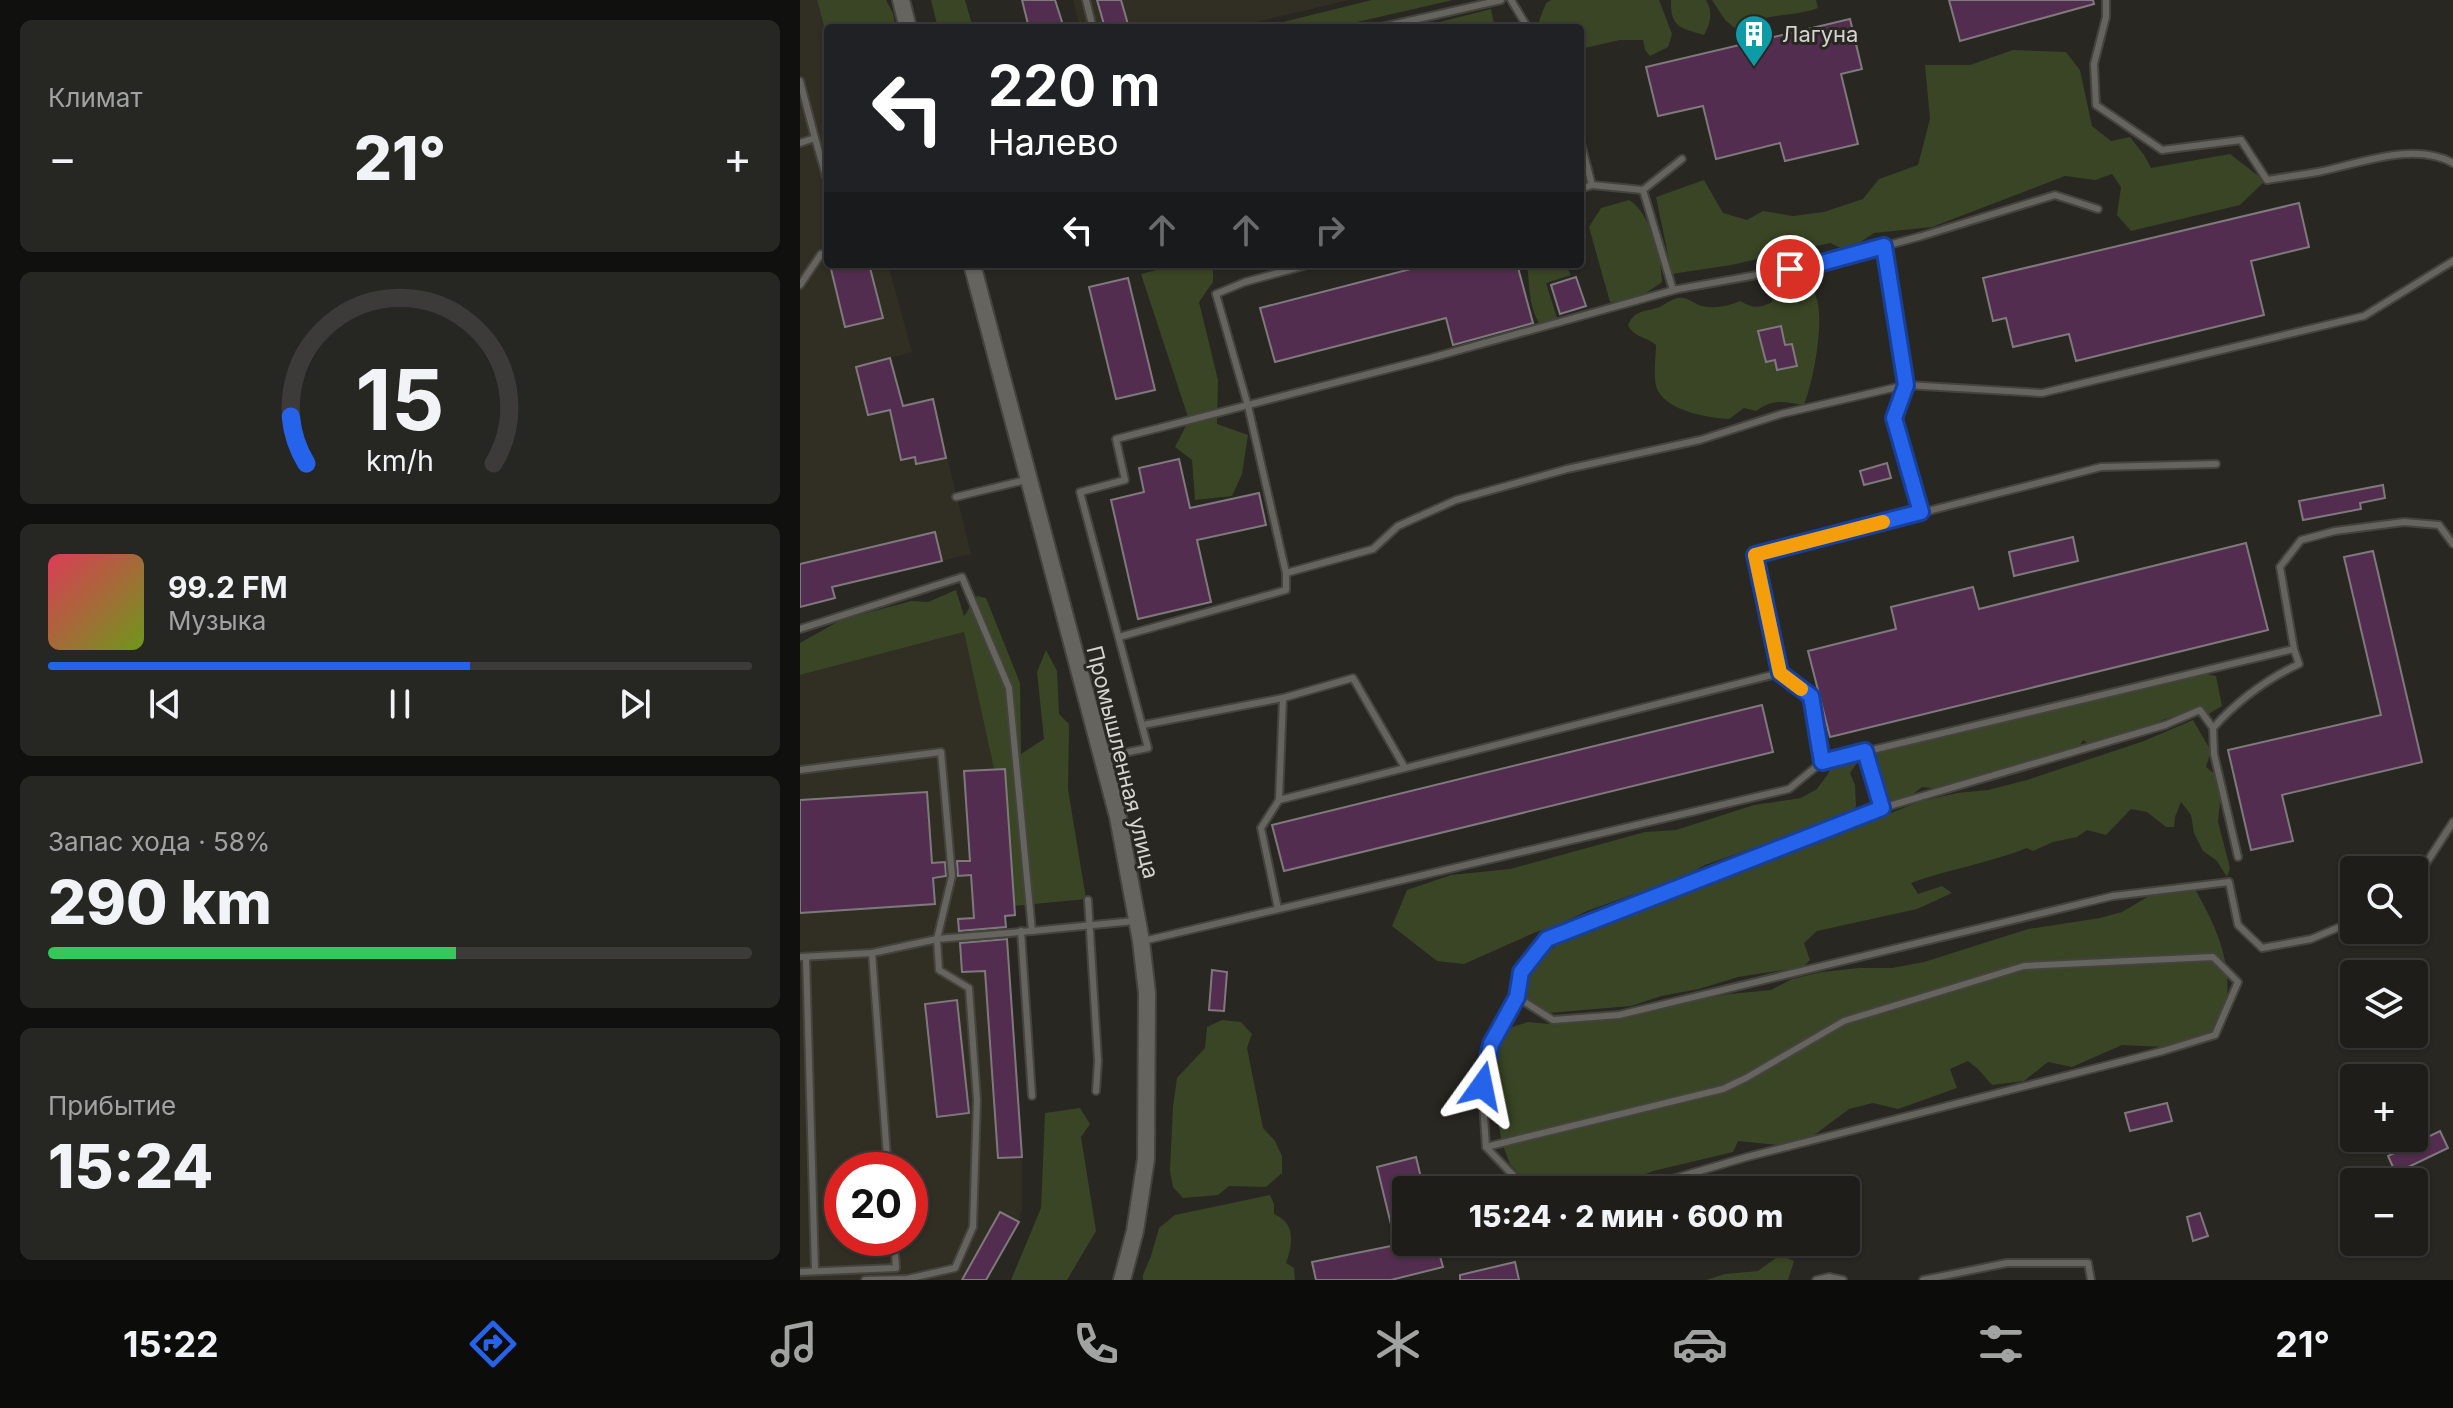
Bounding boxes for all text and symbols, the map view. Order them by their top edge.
building icon: Лагуна [1733,13,1775,68]
place label: Лагуна [1782,21,1858,47]
text: 220 m [988,52,1161,120]
icon: left [856,56,960,160]
text: Климат [48,82,143,113]
text: Налево [988,120,1119,164]
text: 21° [354,122,446,194]
text: − [48,131,77,185]
text: + [723,131,752,185]
icon: left [1056,208,1100,252]
icon: ahead [1140,208,1184,252]
icon: ahead [1224,208,1268,252]
icon: right [1308,208,1352,252]
pin [1756,235,1824,303]
icon: arrive [1768,247,1812,291]
text: 15 [355,349,445,450]
text: km/h [366,443,434,478]
text: 99.2 FM [168,569,288,605]
text: Музыка [168,605,266,636]
street label: Промышленная улица [1081,643,1165,881]
icon: previous [143,682,187,726]
icon: pause [378,682,422,726]
icon: next [613,682,657,726]
text: Запас хода · 58% [48,826,270,857]
map controls [2340,856,2428,1256]
button: search [2340,856,2428,944]
text: 290 km [48,866,272,938]
button: layers [2340,960,2428,1048]
position arrow [1440,1044,1524,1128]
button: + [2340,1064,2428,1152]
text: Прибытие [48,1090,176,1121]
text: 15:24 [48,1130,213,1202]
speed limit sign: 20 [824,1152,928,1256]
button: − [2340,1168,2428,1256]
text: 15:24 · 2 мин · 600 m [1469,1198,1783,1234]
icon: directions [465,1316,521,1372]
icon: music [766,1316,822,1372]
icon: phone [1068,1316,1124,1372]
icon: climate [1370,1316,1426,1372]
icon: car [1672,1316,1728,1372]
icon: filters [1973,1316,2029,1372]
text: 15:22 [123,1322,219,1366]
text: 21° [2275,1322,2330,1366]

